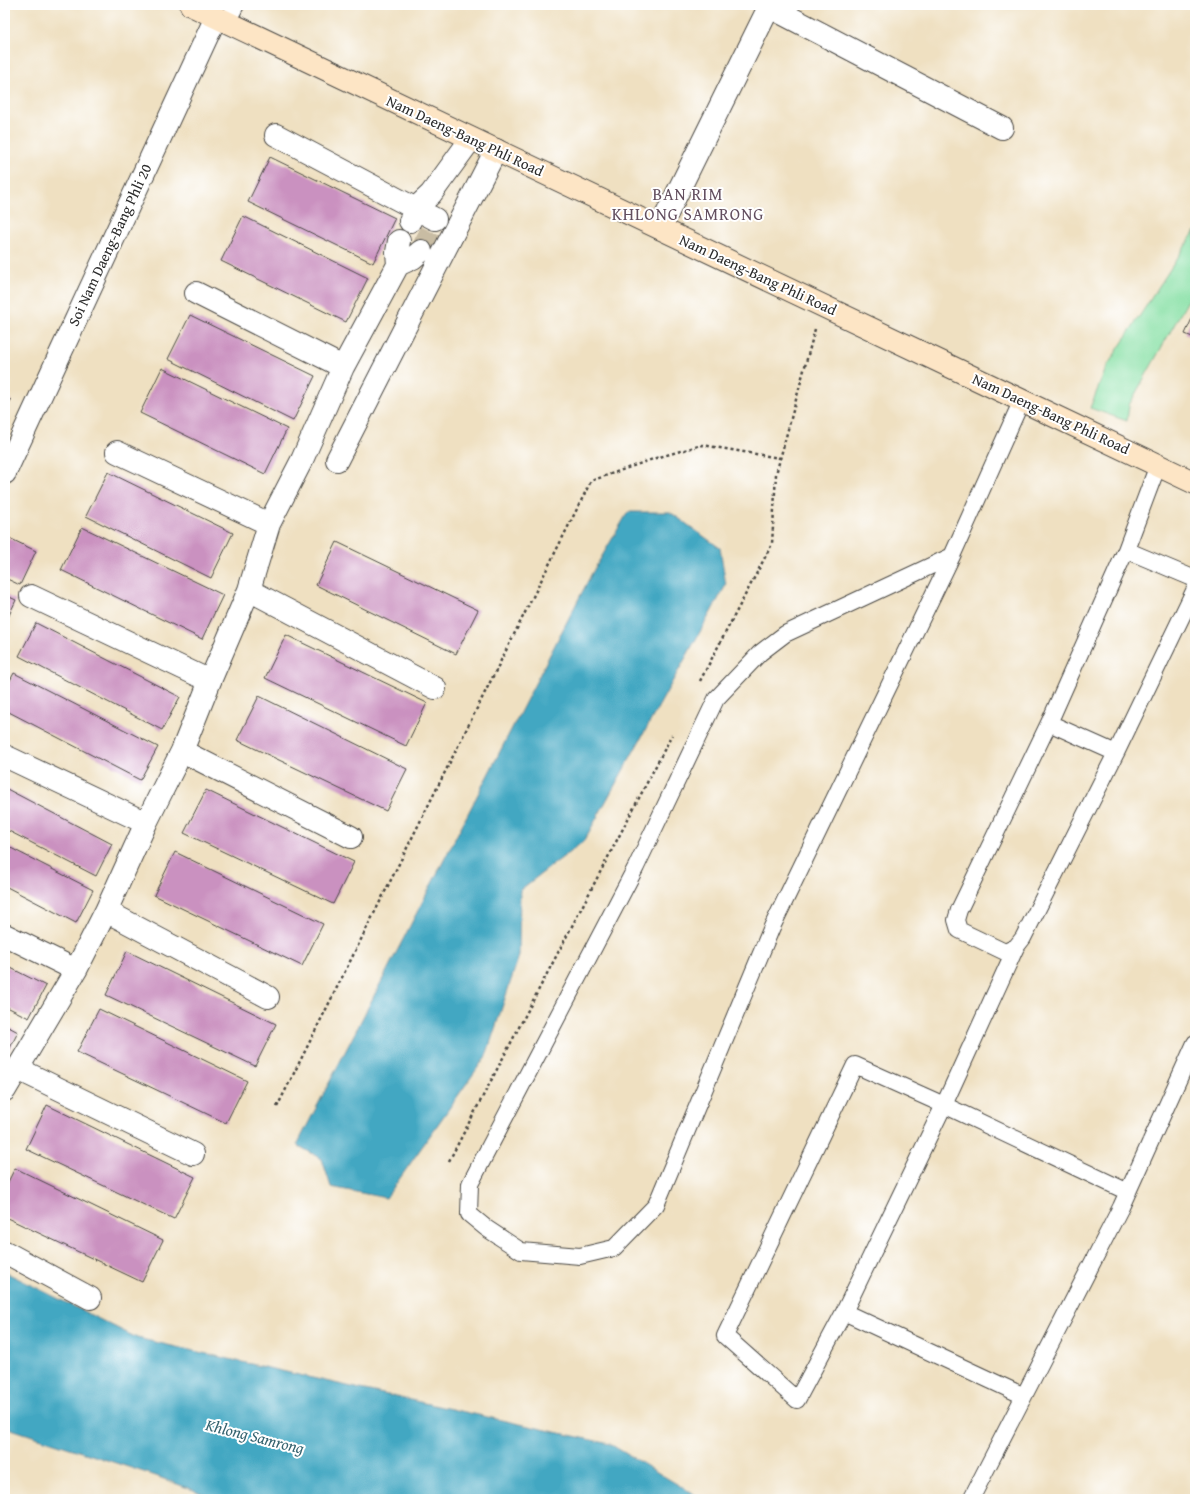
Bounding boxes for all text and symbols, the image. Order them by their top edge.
street label: Nam Daeng-Bang Phli Road [383,90,547,181]
street label: Soi Nam Daeng-Bang Phli 20 [63,160,156,329]
district label: BAN RIM KHLONG SAMRONG [612,181,764,226]
street label: Nam Daeng-Bang Phli Road [676,229,840,320]
street label: Nam Daeng-Bang Phli Road [969,368,1133,459]
water label: Khlong Samrong [202,1412,307,1460]

